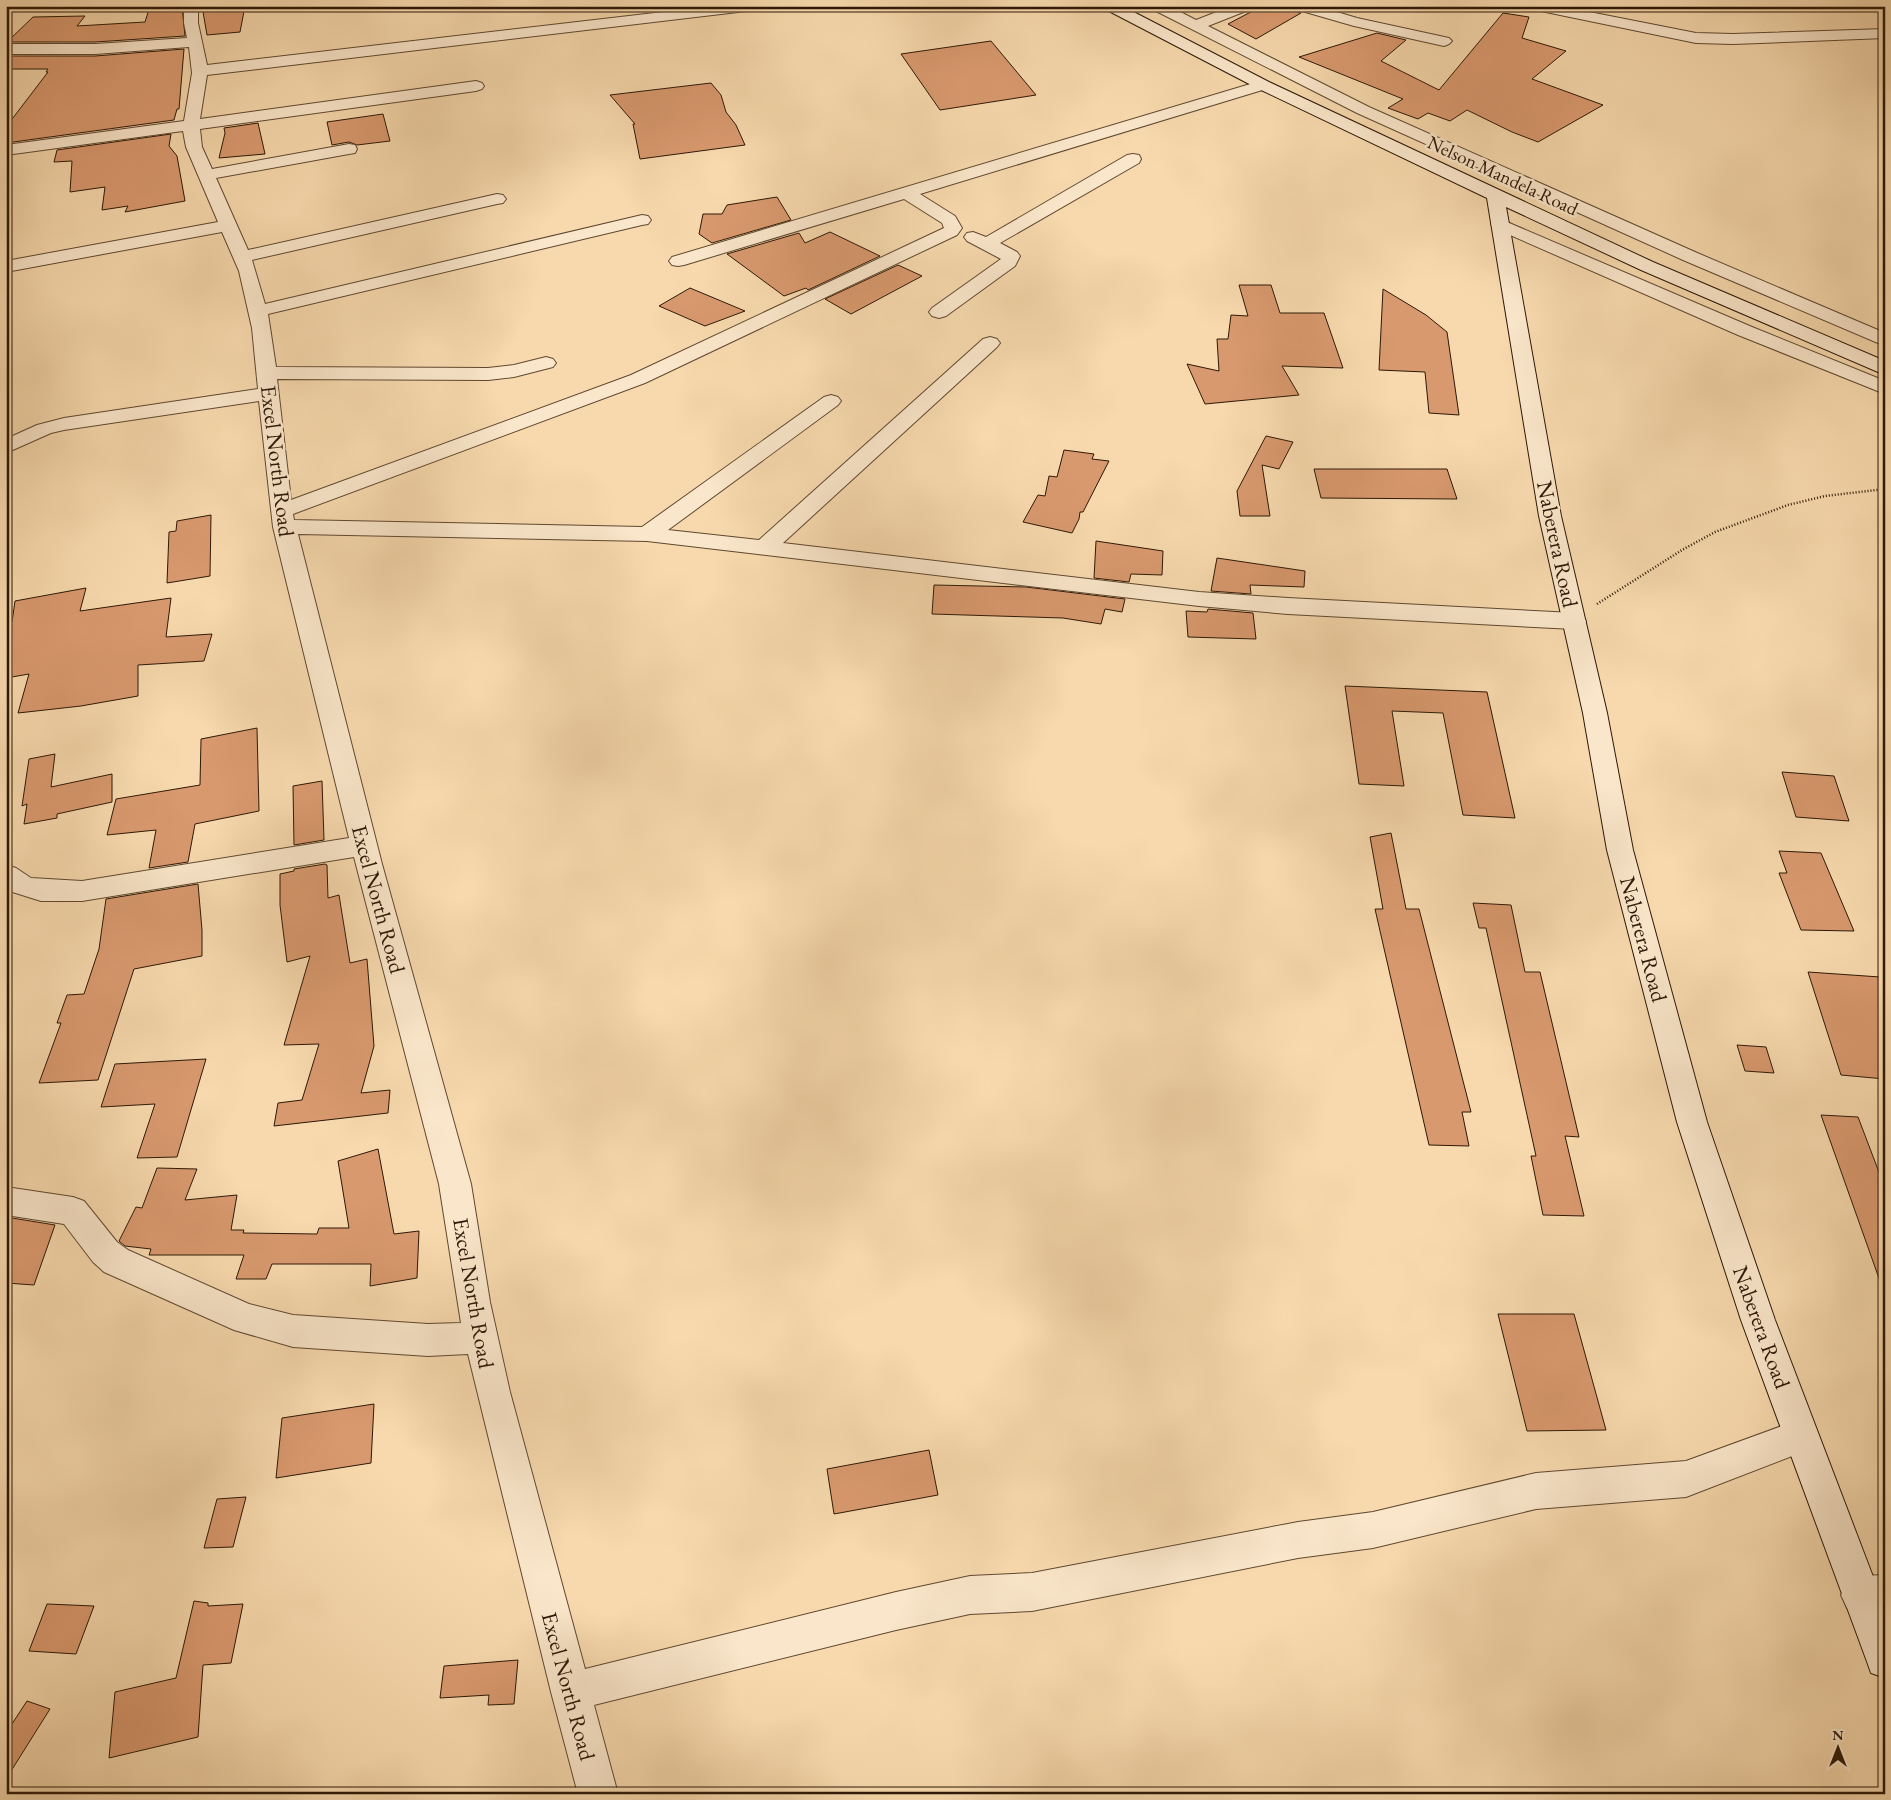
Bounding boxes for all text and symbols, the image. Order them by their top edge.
street label: Nelson Mandela Road [1423,130,1582,221]
street label: Excel North Road [254,384,301,539]
street label: Naberera Road [1530,478,1585,611]
street label: Excel North Road [345,822,412,977]
street label: Naberera Road [1613,873,1674,1006]
street label: Excel North Road [446,1216,501,1372]
street label: Naberera Road [1726,1262,1797,1393]
street label: Excel North Road [535,1609,602,1764]
north arrow [1814,1722,1864,1772]
text: N [1832,1726,1844,1744]

